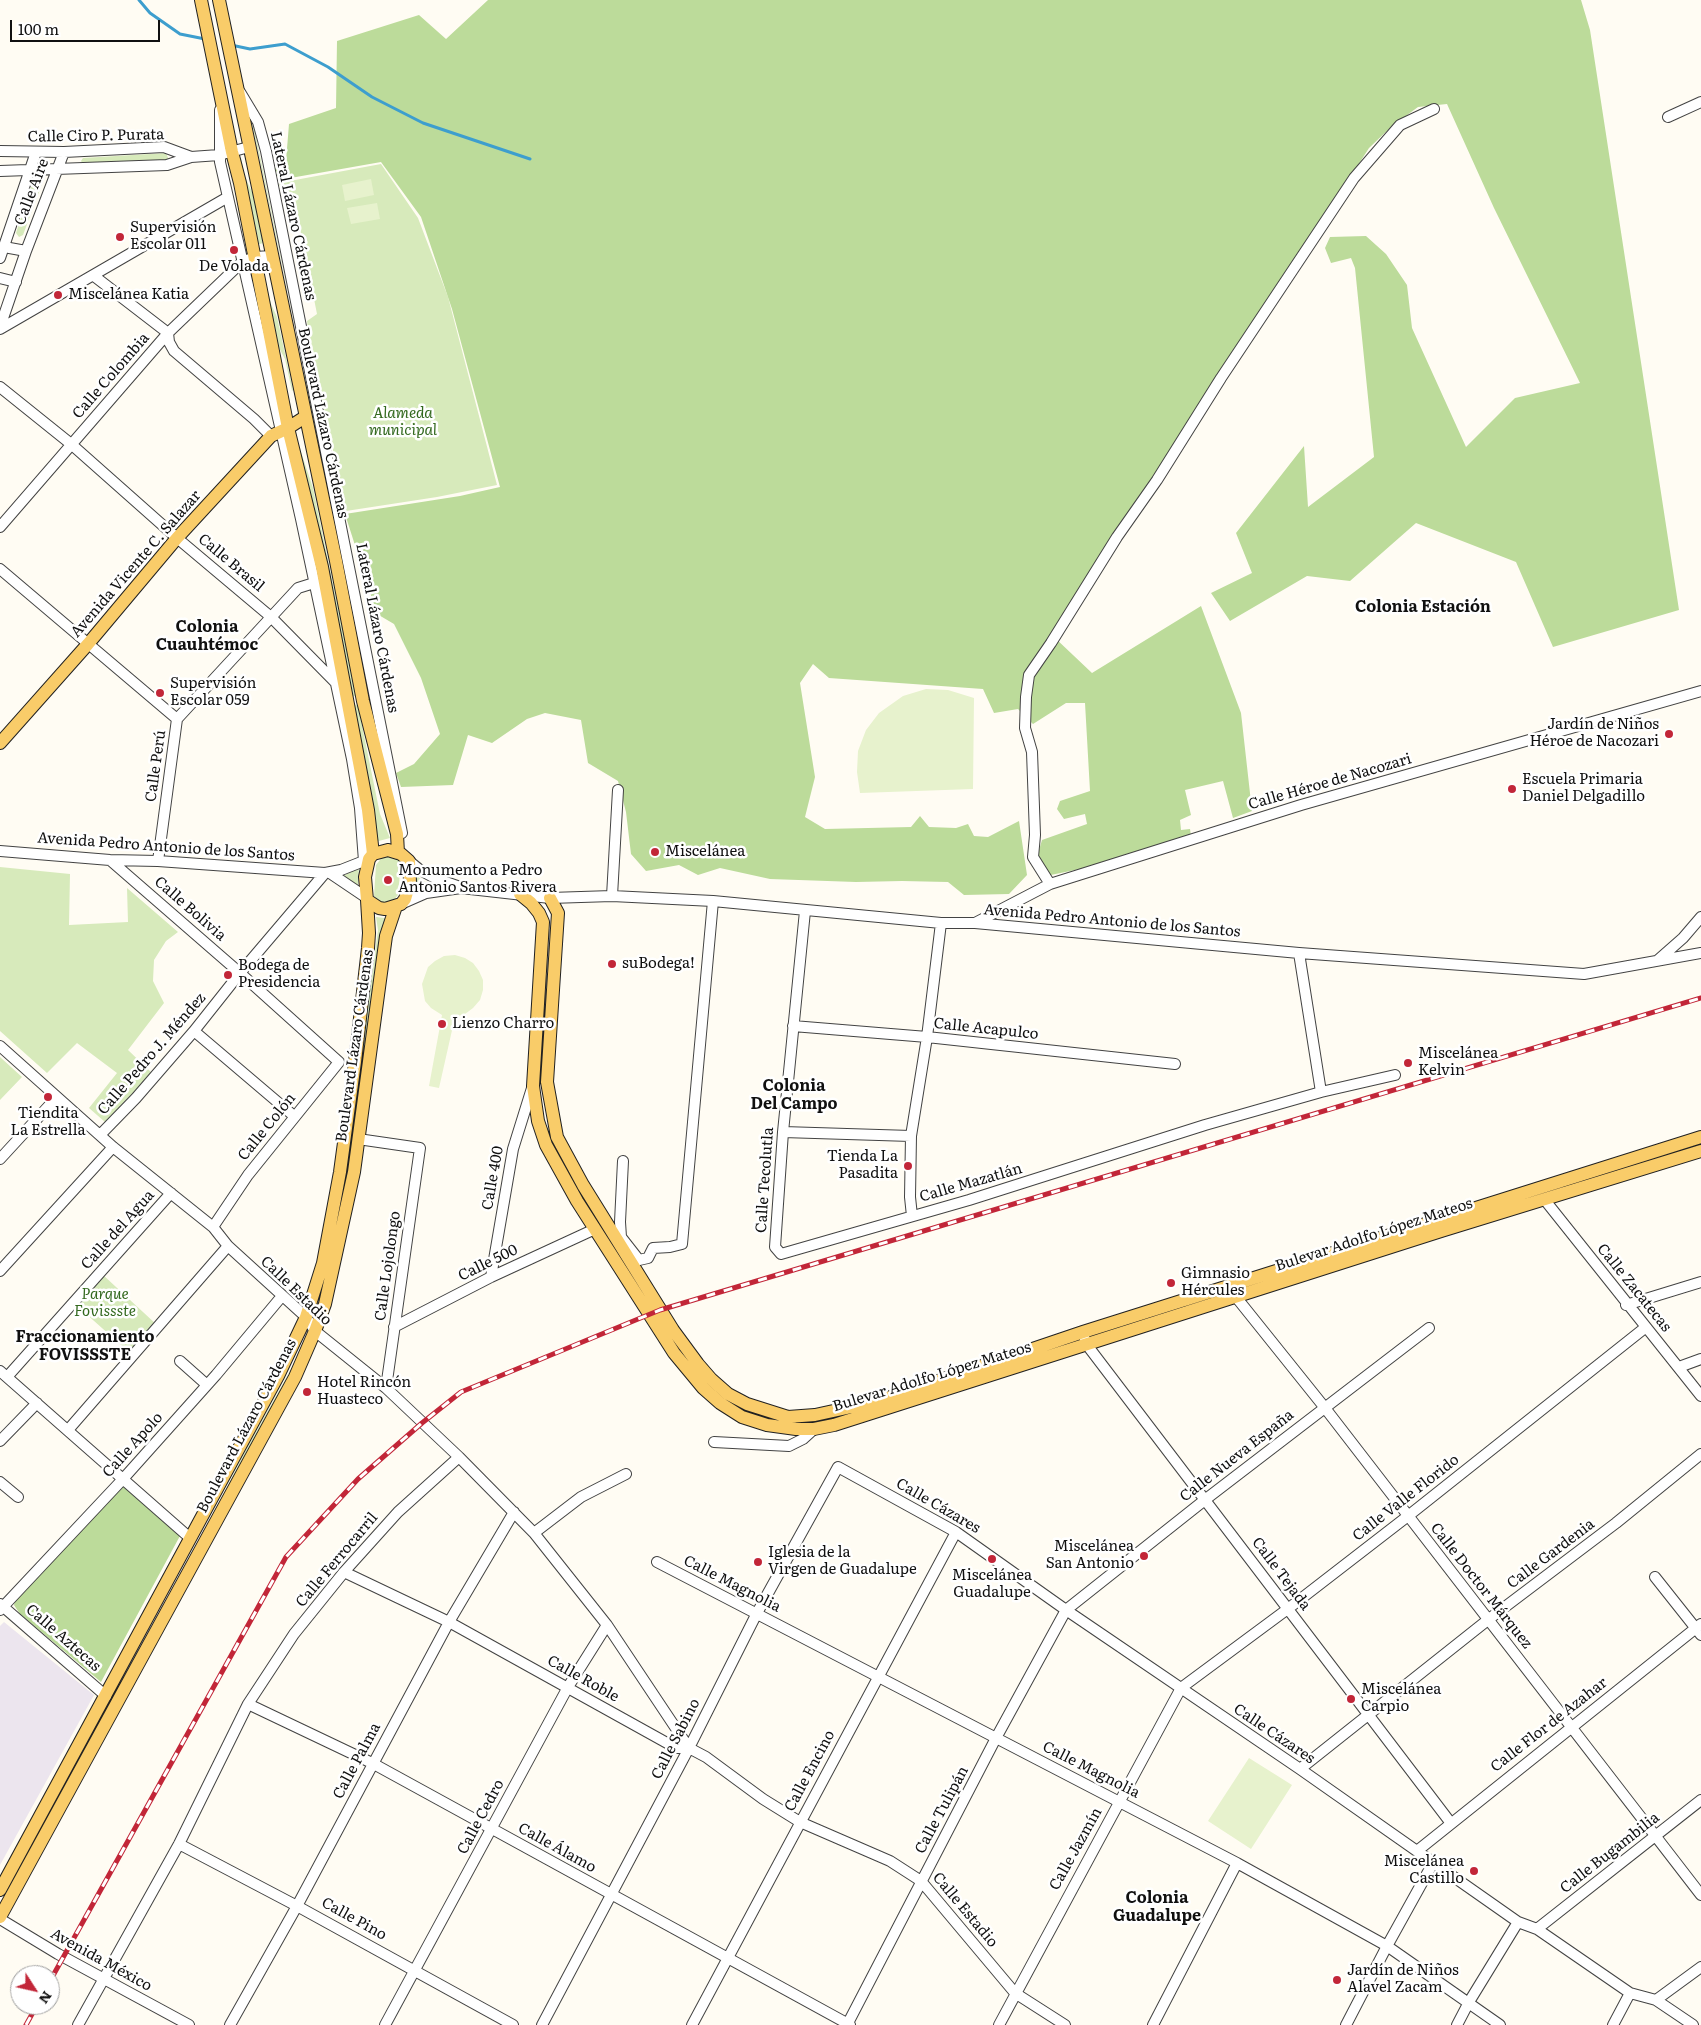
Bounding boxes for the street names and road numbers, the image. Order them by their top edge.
street label: Calle Ciro P. Purata [28,126,164,146]
street label: Lateral Lázaro Cárdenas [266,130,320,302]
street label: Calle Aire [11,156,53,228]
street label: Boulevard Lázaro Cárdenas [294,326,352,520]
street label: Calle Colombia [69,329,153,423]
street label: Avenida Vicente C. Salazar [67,487,205,641]
street label: Calle Brasil [194,530,268,596]
street label: Lateral Lázaro Cárdenas [352,542,402,714]
street label: Calle Perú [142,729,170,803]
street label: Calle Héroe de Nacozari [1246,750,1414,814]
street label: Avenida Pedro Antonio de los Santos [37,829,295,865]
street label: Calle Bolivia [150,873,230,945]
street label: Avenida Pedro Antonio de los Santos [983,901,1241,941]
street label: Boulevard Lázaro Cárdenas [333,948,377,1144]
street label: Calle Pedro J. Méndez [94,989,210,1119]
street label: Calle Acapulco [933,1015,1039,1043]
street label: Calle Colón [234,1090,300,1164]
street label: Calle Tecolutla [752,1127,778,1233]
street label: Calle 400 [479,1145,507,1211]
street label: Calle Mazatlán [918,1160,1024,1206]
street label: Calle del Agua [78,1187,158,1273]
street label: Bulevar Adolfo López Mateos [1273,1195,1475,1275]
street label: Calle Lojolongo [371,1210,405,1322]
street label: Calle Zacatecas [1593,1240,1675,1336]
street label: Calle 500 [455,1241,521,1285]
street label: Calle Estadio [257,1253,335,1329]
street label: Boulevard Lázaro Cárdenas [193,1336,301,1516]
street label: Bulevar Adolfo López Mateos [831,1338,1033,1416]
street label: Calle Nueva España [1177,1406,1297,1506]
street label: Calle Apolo [99,1409,167,1481]
street label: Calle Valle Florido [1349,1451,1463,1545]
street label: Calle Cázares [893,1475,983,1537]
street label: Calle Ferrocarril [292,1509,382,1611]
street label: Calle Gardenia [1504,1515,1598,1593]
street label: Calle Doctor Márquez [1426,1520,1536,1652]
street label: Calle Tejada [1248,1534,1314,1614]
street label: Calle Magnolia [680,1552,784,1616]
street label: Calle Aztecas [22,1601,104,1675]
street label: Calle Roble [544,1652,622,1706]
street label: Calle Flor de Azahar [1487,1674,1611,1776]
street label: Calle Sabino [648,1696,704,1782]
street label: Calle Cázares [1230,1700,1318,1768]
street label: Calle Palma [329,1720,385,1802]
street label: Calle Encino [781,1727,839,1815]
street label: Calle Magnolia [1039,1738,1143,1802]
street label: Calle Tulipán [911,1763,973,1857]
street label: Calle Cedro [454,1776,508,1858]
street label: Calle Jazmín [1046,1805,1106,1893]
street label: Calle Bugambilia [1557,1809,1663,1897]
street label: Calle Álamo [515,1819,599,1877]
street label: Calle Estadio [928,1869,1002,1951]
street label: Calle Pino [318,1894,390,1944]
street label: Avenida México [47,1925,155,1995]

